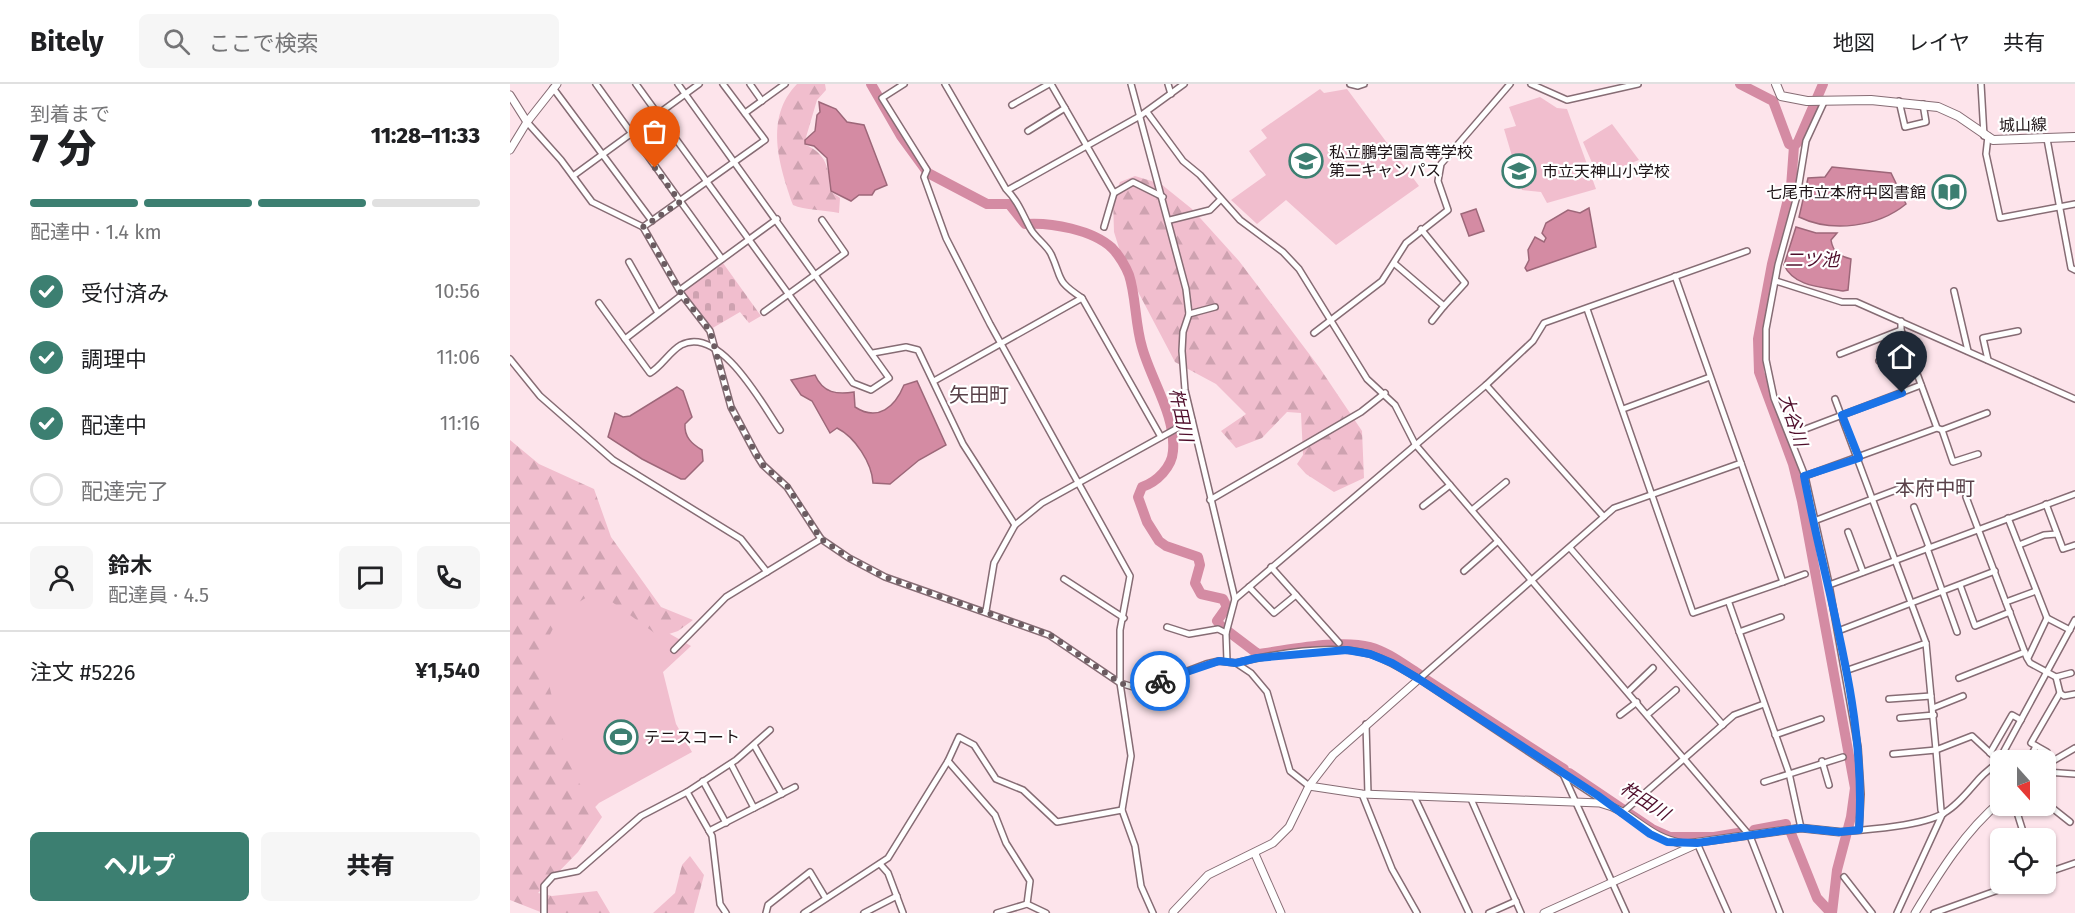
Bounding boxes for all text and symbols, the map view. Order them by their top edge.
search box [139,14,559,68]
text: Bitely [30,25,103,58]
icon: search [160,25,193,58]
text: ここで検索 [208,30,319,57]
text: 地図 [1833,30,1875,56]
text: レイヤ [1908,30,1970,56]
text: 共有 [2003,30,2045,56]
text: 到着まで [30,102,110,126]
pin [629,106,680,168]
icon: bag [638,115,671,148]
street label: 城山線 [1999,115,2047,135]
text: 11:28–11:33 [371,122,480,149]
text: 7 分 [30,126,96,172]
school or university icon: 私立鵬学園高等学校 第二キャンパス [1288,143,1324,179]
place label: 私立鵬学園高等学校 第二キャンパス [1329,143,1473,180]
school or university icon: 市立天神山小学校 [1501,153,1537,189]
place label: 市立天神山小学校 [1542,162,1670,181]
library icon: 七尾市立本府中図書館 [1931,174,1967,210]
place label: 七尾市立本府中図書館 [1766,183,1926,202]
text: 配達中 · 1.4 km [30,220,162,244]
water label: 二ツ池 [1785,249,1841,271]
icon: check [30,275,63,308]
text: 10:56 [435,279,480,303]
text: 受付済み [81,280,169,307]
pin [1876,331,1927,393]
icon: home [1885,340,1918,373]
icon: check [30,341,63,374]
text: 11:06 [436,345,480,369]
text: 調理中 [81,346,147,373]
district label: 矢田町 [949,383,1009,407]
water label: 杵田川 [1165,386,1198,446]
water label: 大谷川 [1774,391,1812,451]
icon: check [30,407,63,440]
text: 11:16 [440,411,480,435]
text: 配達中 [81,412,147,439]
district label: 本府中町 [1895,476,1975,500]
text: 配達完了 [81,478,169,505]
button: person [30,546,93,609]
button: chat [339,546,402,609]
button: phone [417,546,480,609]
text: 鈴木 [108,552,152,579]
text: 配達員 · 4.5 [108,583,209,607]
courier [1130,651,1190,711]
text: ¥1,540 [415,657,480,684]
text: 注文 #5226 [30,659,136,686]
icon: bike [1144,665,1177,698]
sports icon: テニスコート [603,719,639,755]
place label: テニスコート [644,728,740,747]
north arrow [1990,750,2056,816]
map controls [1990,750,2056,894]
water label: 杵田川 [1616,777,1675,826]
button: locate [1990,828,2056,894]
button: ヘルプ [30,832,249,901]
button: 共有 [261,832,480,901]

